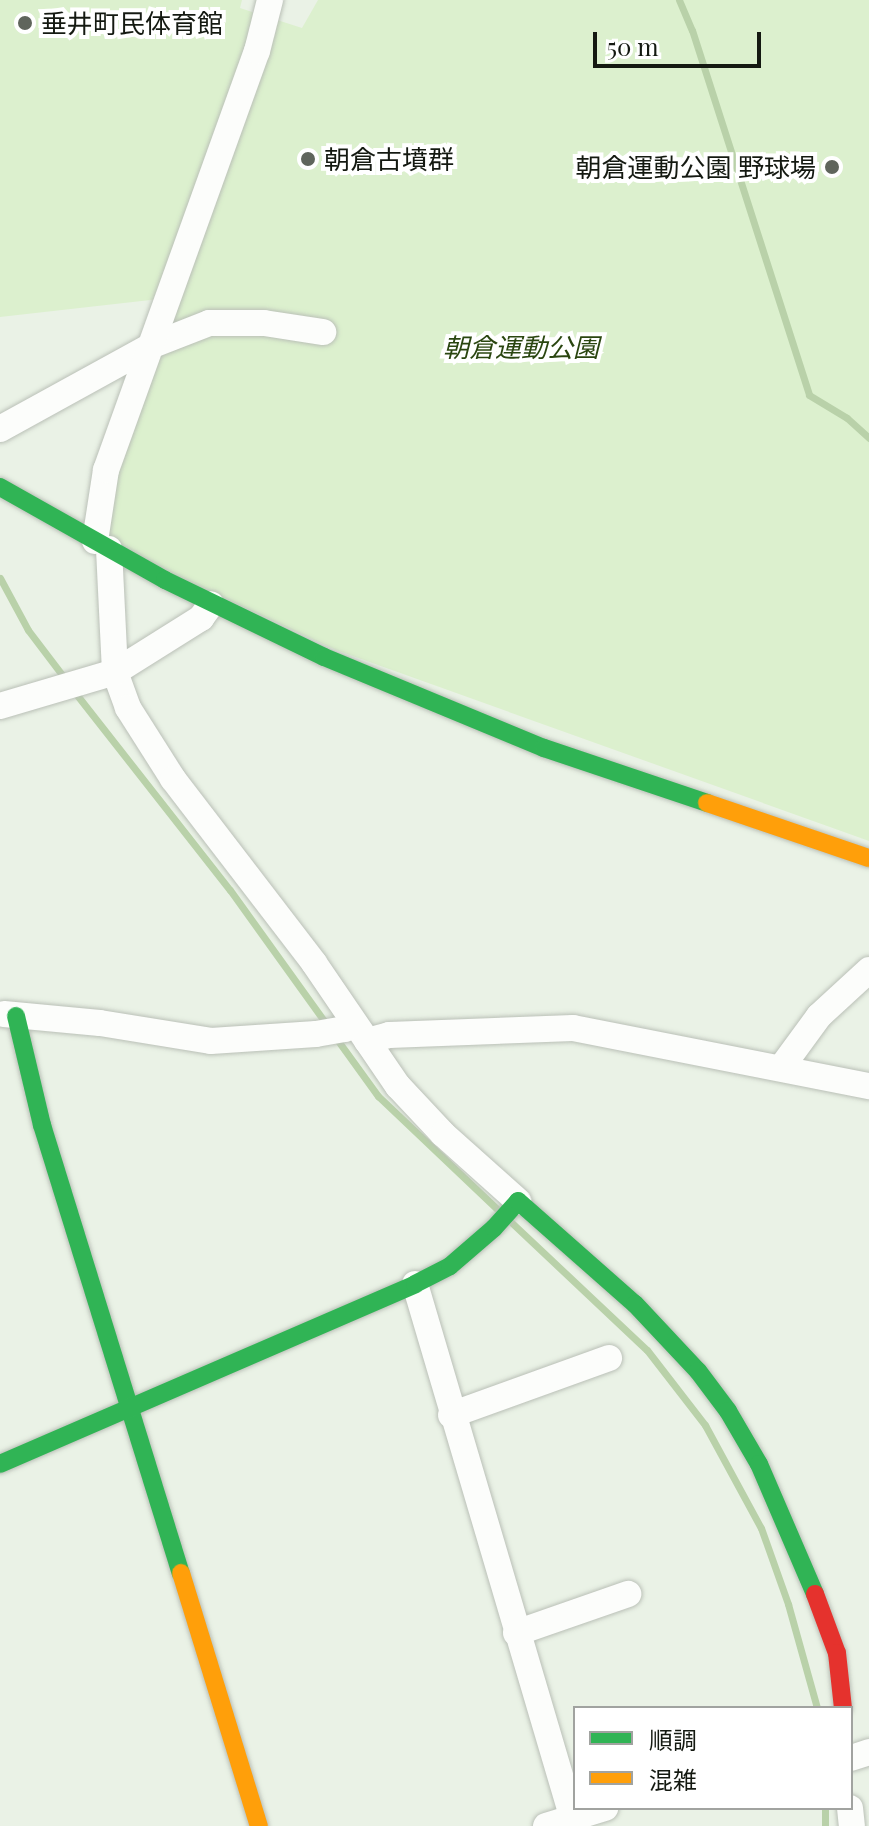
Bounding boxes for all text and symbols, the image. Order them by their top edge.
place label: 垂井町民体育館 [41,7,223,39]
marker: 垂井町民体育館 [16,14,34,32]
scale bar [597,16,765,66]
text: 50 m [607,30,659,62]
place label: 朝倉古墳群 [324,143,454,175]
marker: 朝倉古墳群 [299,150,317,168]
place label: 朝倉運動公園 野球場 [576,151,816,183]
marker: 朝倉運動公園 野球場 [823,158,841,176]
park label: 朝倉運動公園 [443,331,599,363]
legend [573,1706,853,1810]
text: 順調 [649,1723,697,1755]
text: 混雑 [649,1763,697,1795]

